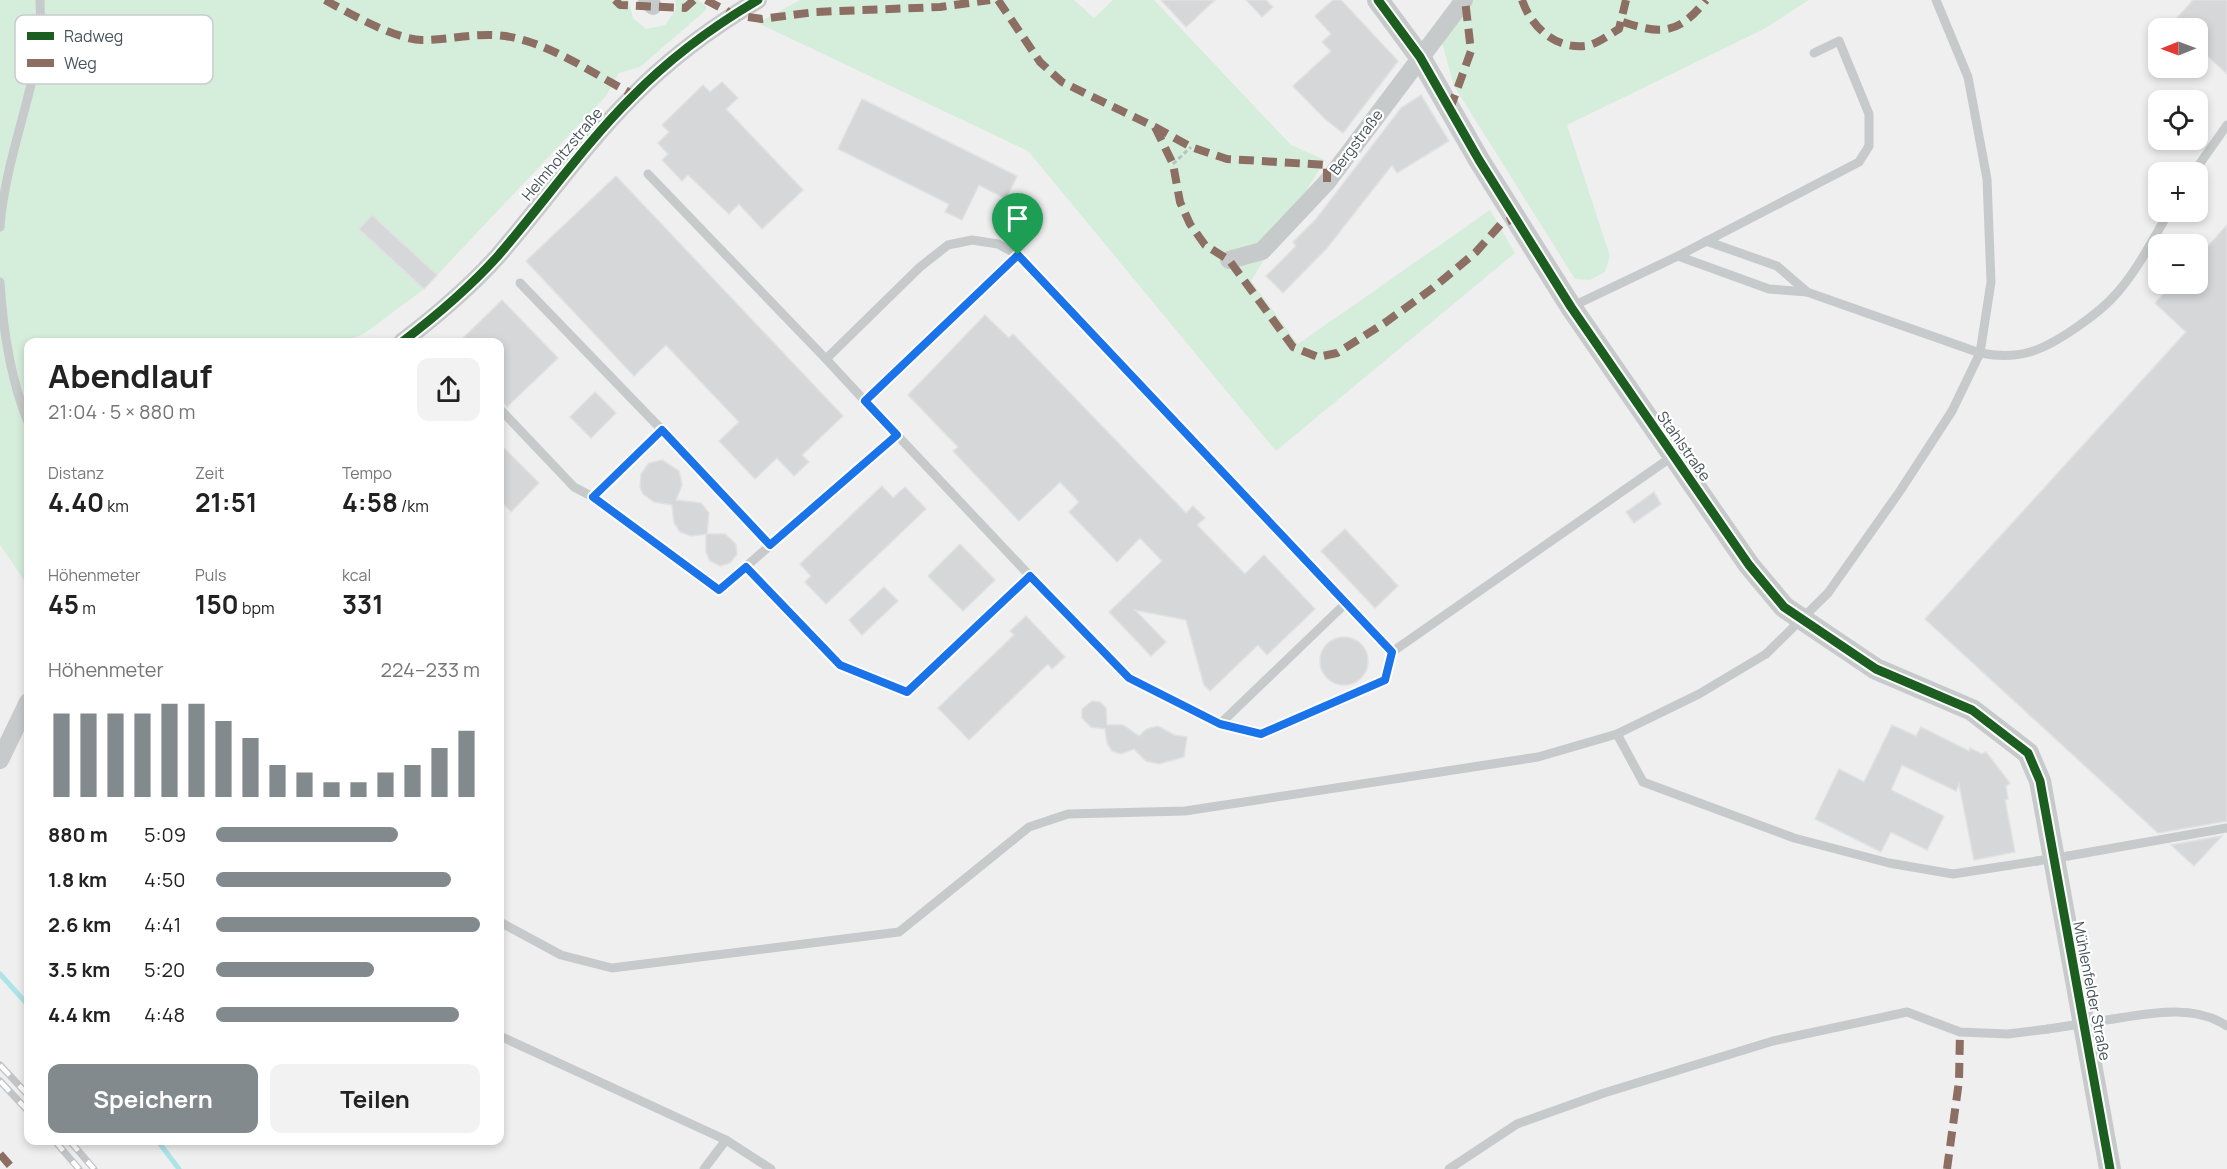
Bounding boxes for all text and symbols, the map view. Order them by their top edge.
legend [15,15,213,84]
north arrow [2148,18,2208,78]
map controls [2148,18,2208,294]
text: Radweg [64,25,123,47]
text: Weg [64,52,97,74]
button: locate [2148,90,2208,150]
street label: Helmholtzstraße [517,103,607,205]
street label: Bergstraße [1324,105,1388,179]
button: + [2148,162,2208,222]
pin [992,193,1043,255]
icon: arrive [1001,202,1034,235]
button: − [2148,234,2208,294]
text: Abendlauf [48,353,212,398]
button: share [417,358,480,421]
text: 21:04 · 5 × 880 m [48,398,195,425]
street label: Stahlstraße [1652,407,1716,485]
text: Distanz [48,462,104,484]
text: Zeit [195,462,224,484]
text: Tempo [342,462,392,484]
text: 4.40 [48,484,104,520]
text: 21:51 [195,484,257,520]
text: 4:58 [342,484,398,520]
text: km [104,495,129,517]
text: /km [398,495,429,517]
text: Höhenmeter [48,564,141,586]
text: Puls [195,564,226,586]
text: kcal [342,564,371,586]
text: 45 [48,586,79,622]
text: 150 [195,586,239,622]
text: 331 [342,586,384,622]
text: m [79,597,96,619]
text: bpm [239,597,274,619]
text: Höhenmeter [48,656,164,683]
text: 224–233 m [381,656,480,683]
text: 880 m [48,821,108,848]
text: 5:09 [144,821,186,848]
text: 1.8 km [48,866,107,893]
text: 4:50 [144,866,186,893]
text: 2.6 km [48,911,111,938]
text: 4:41 [144,911,181,938]
street label: Mühlenfelder Straße [2068,920,2116,1063]
text: 3.5 km [48,956,110,983]
text: 5:20 [144,956,185,983]
text: 4.4 km [48,1001,111,1028]
text: 4:48 [144,1001,185,1028]
button: Speichern [48,1064,258,1133]
button: Teilen [270,1064,480,1133]

